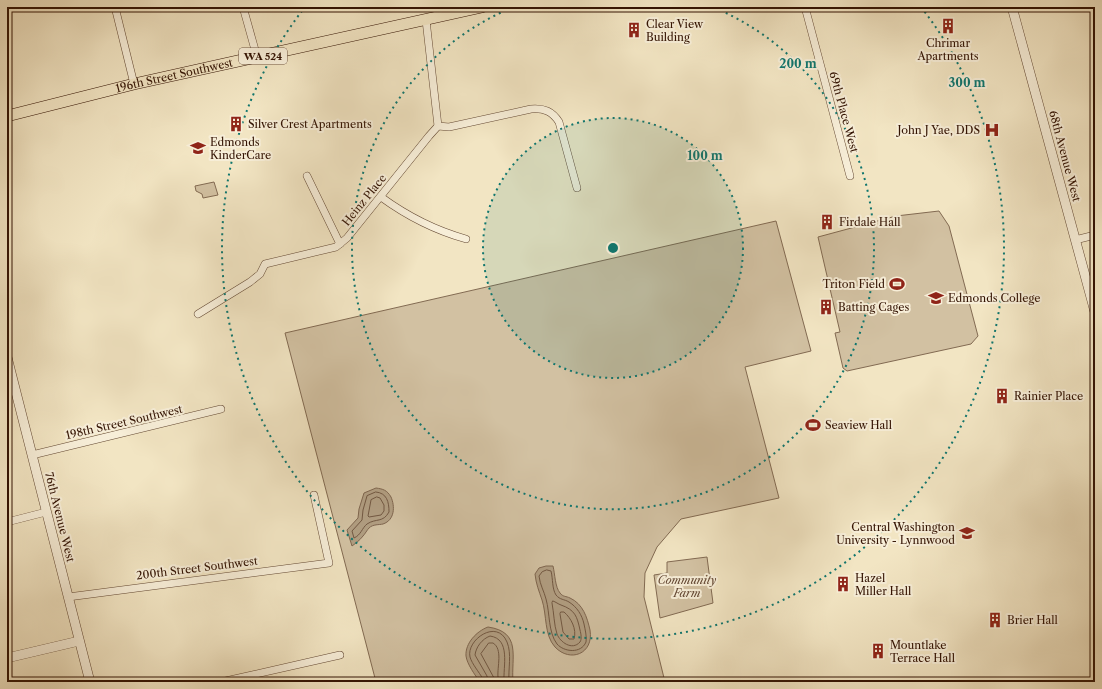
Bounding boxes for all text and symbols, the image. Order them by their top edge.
place label: Clear View Building [646,17,704,44]
building icon: Chrimar Apartments [939,17,957,35]
building icon: Clear View Building [625,21,643,39]
place label: Chrimar Apartments [916,36,979,63]
road number: WA 524 [239,48,287,64]
street label: 196th Street Southwest [114,55,234,95]
text: 200 m [779,56,817,71]
street label: 69th Place West [826,70,862,154]
text: 300 m [948,75,986,90]
street label: 68th Avenue West [1046,109,1084,203]
building icon: Silver Crest Apartments [227,115,245,133]
place label: Silver Crest Apartments [248,117,372,131]
hospital icon: John J Yae, DDS [983,121,1001,139]
place label: John J Yae, DDS [895,123,980,137]
place label: Edmonds KinderCare [210,135,271,162]
school or university icon: Edmonds KinderCare [189,139,207,157]
text: 100 m [687,148,723,163]
street label: Heinz Place [339,171,389,229]
building icon: Firdale Hall [818,213,836,231]
place label: Firdale Hall [839,215,901,229]
centre of rings [606,241,620,255]
sports icon: Triton Field [888,275,906,293]
place label: Triton Field [822,277,885,291]
school or university icon: Edmonds College [927,289,945,307]
place label: Edmonds College [948,291,1040,305]
building icon: Batting Cages [817,298,835,316]
place label: Batting Cages [838,300,909,314]
building icon: Rainier Place [993,387,1011,405]
place label: Rainier Place [1014,389,1083,403]
street label: 198th Street Southwest [64,402,184,442]
sports icon: Seaview Hall [804,416,822,434]
place label: Seaview Hall [825,418,893,432]
street label: 76th Avenue West [42,470,78,564]
place label: Central Washington University - Lynnwood [836,520,955,547]
school or university icon: Central Washington University - Lynnwood [958,524,976,542]
street label: 200th Street Southwest [135,554,259,582]
place label: Hazel Miller Hall [855,571,912,598]
park label: Community Farm [658,573,717,600]
building icon: Hazel Miller Hall [834,575,852,593]
building icon: Brier Hall [986,611,1004,629]
place label: Brier Hall [1007,613,1059,627]
place label: Mountlake Terrace Hall [890,638,956,665]
building icon: Mountlake Terrace Hall [869,642,887,660]

